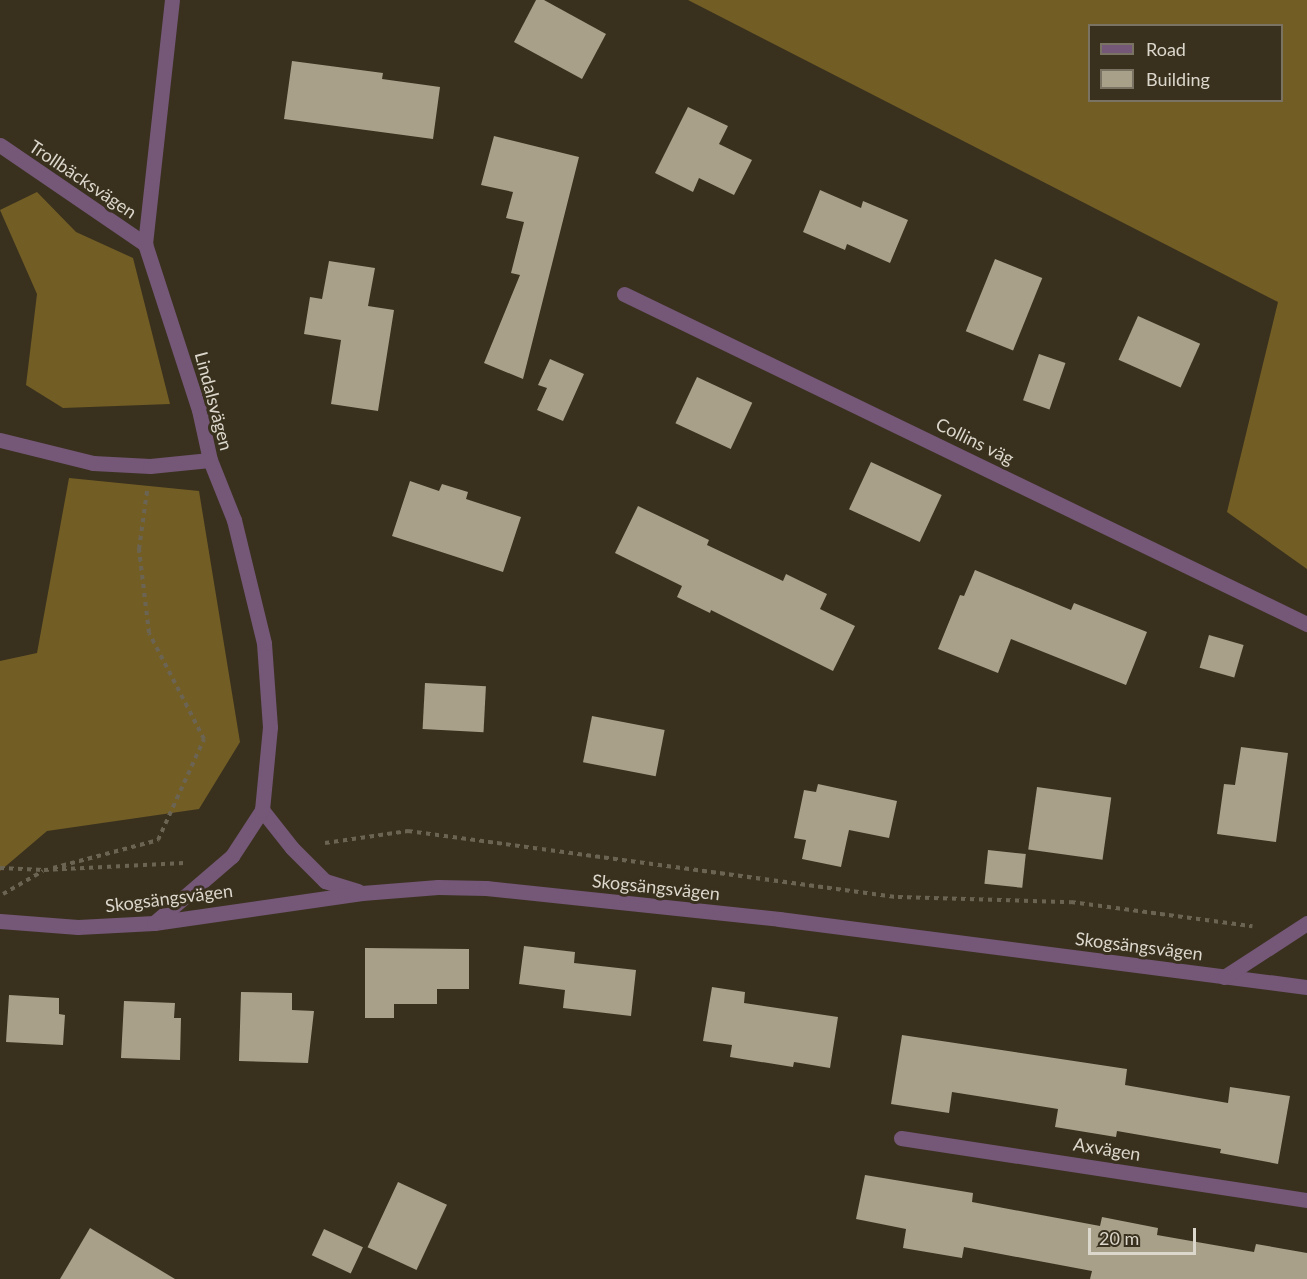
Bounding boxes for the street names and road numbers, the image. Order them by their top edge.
street label: Trollbäcksvägen [25,135,141,223]
street label: Lindalsvägen [190,349,238,453]
street label: Collins väg [932,413,1018,469]
street label: Skogsängsvägen [591,870,721,904]
street label: Skogsängsvägen [104,879,234,917]
street label: Skogsängsvägen [1074,927,1204,965]
street label: Axvägen [1072,1133,1142,1165]

